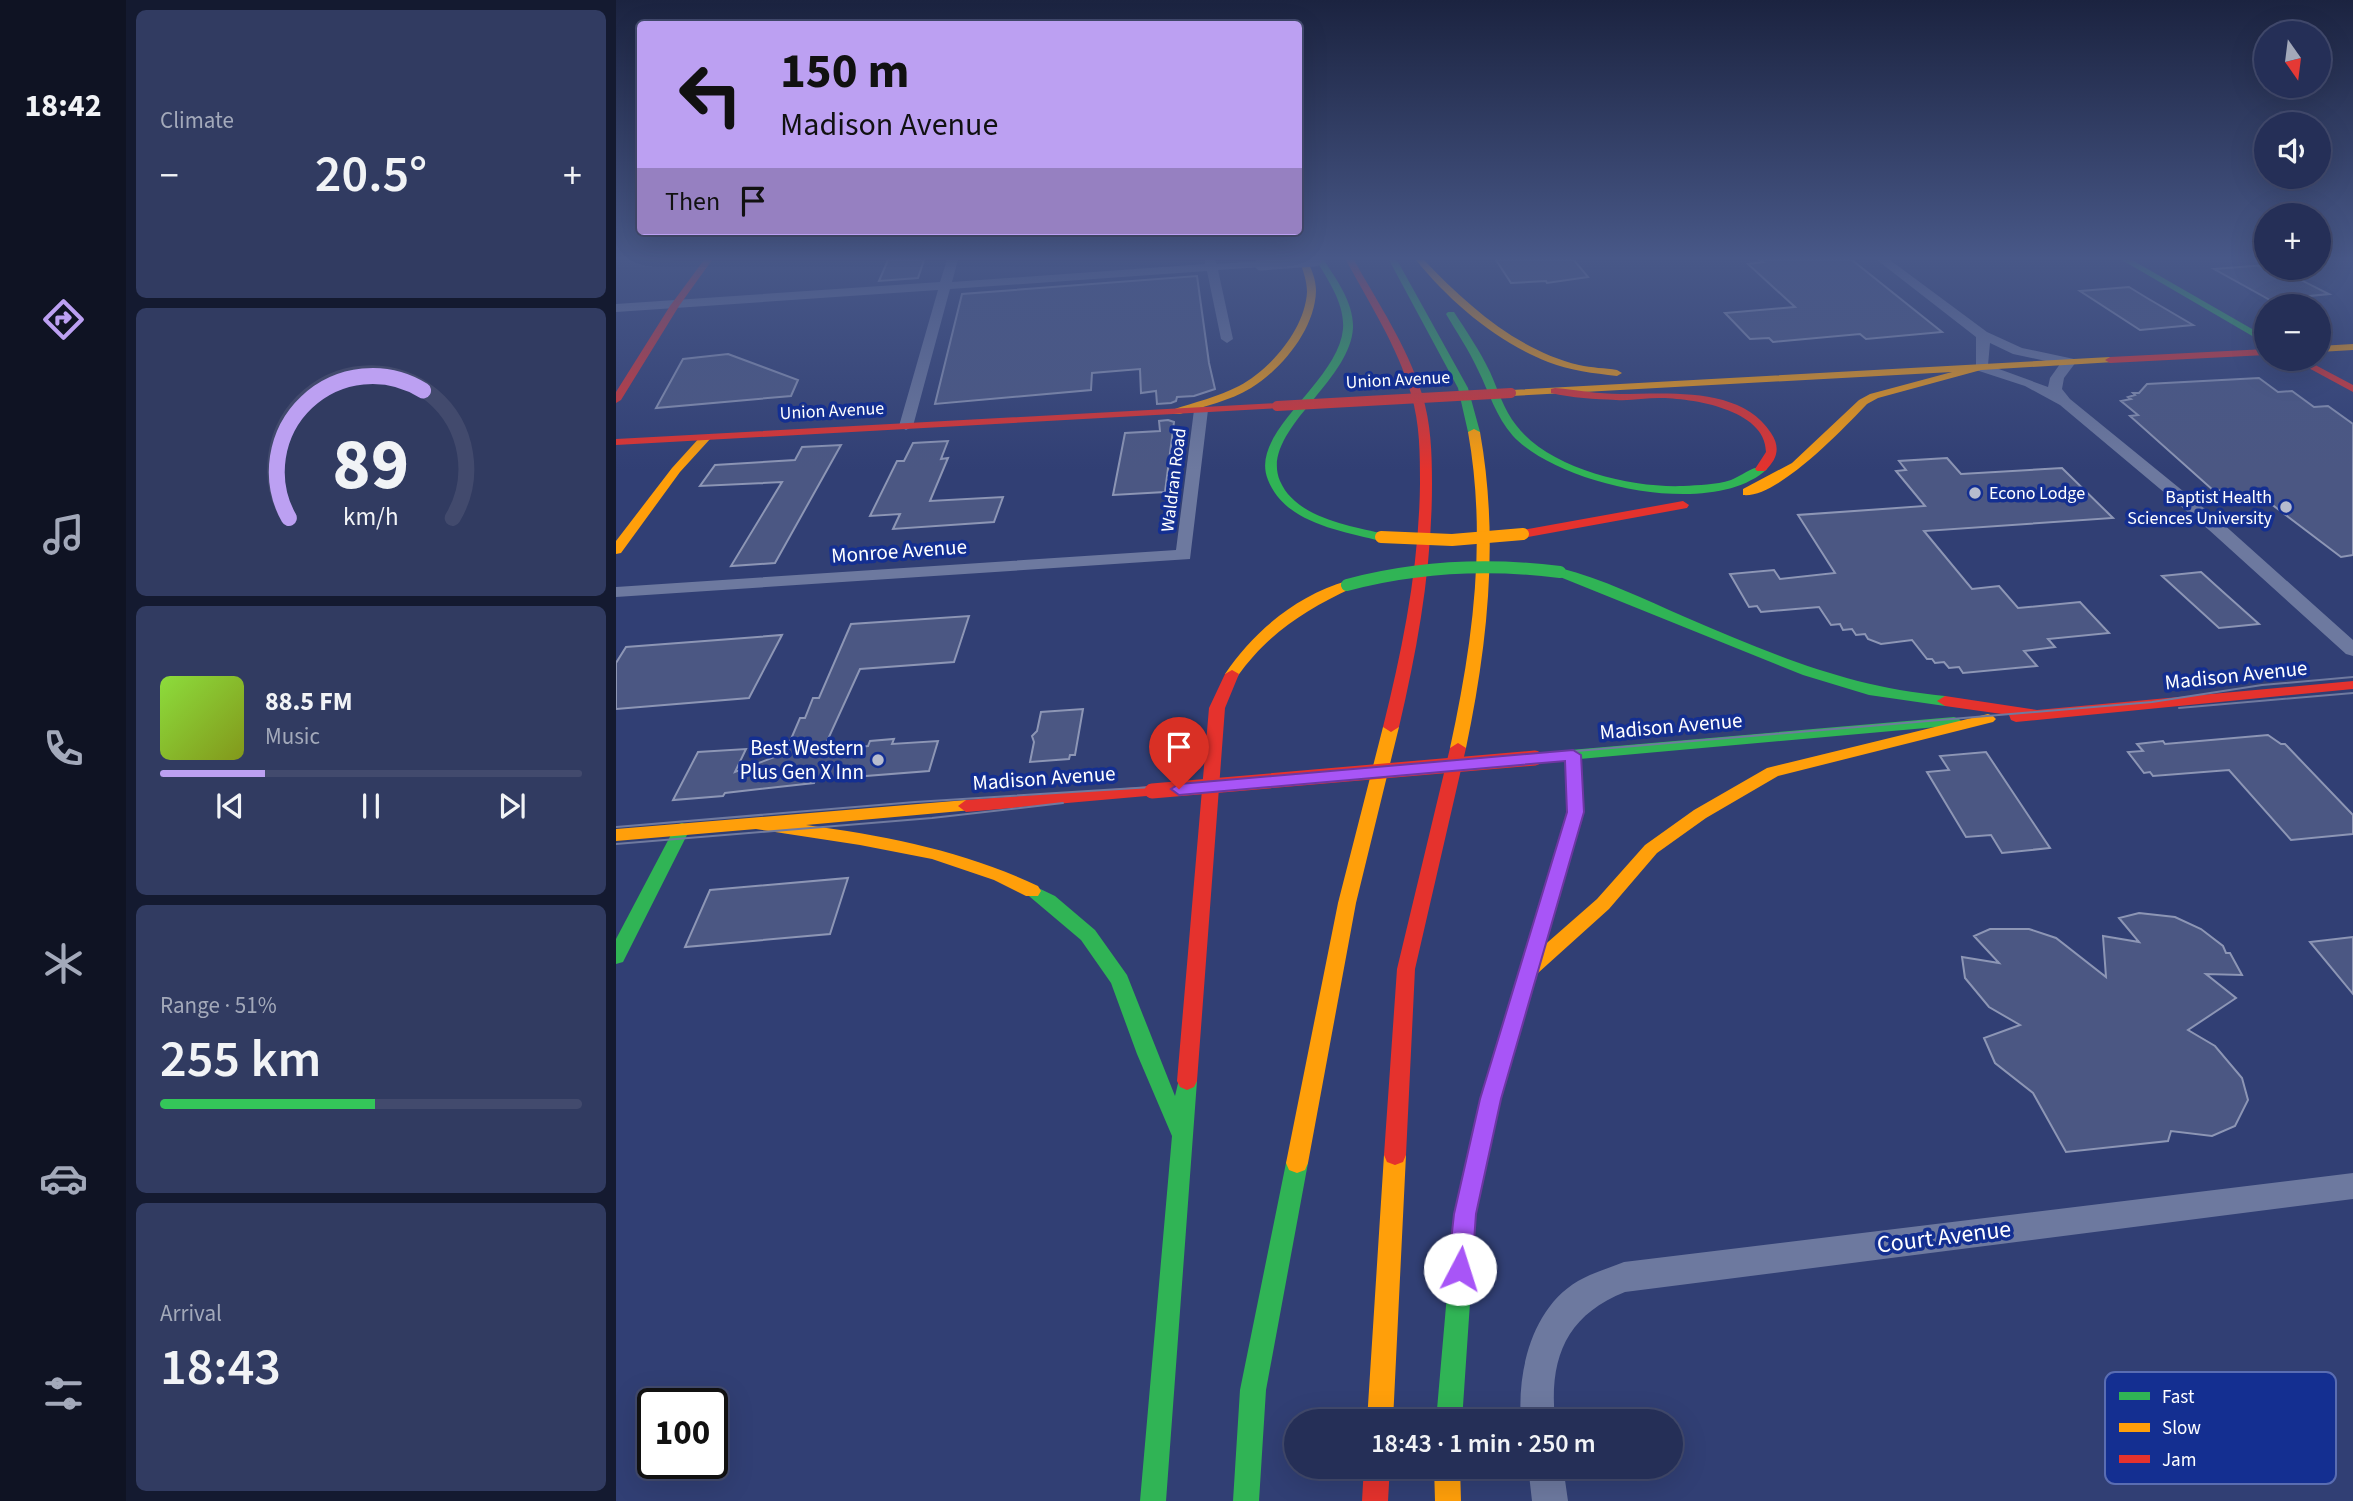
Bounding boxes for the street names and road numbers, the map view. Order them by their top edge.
street label: Union Avenue [1345,365,1451,395]
street label: Union Avenue [779,396,885,426]
street label: Waldran Road [1155,427,1193,533]
street label: Monroe Avenue [830,531,968,571]
street label: Madison Avenue [2163,653,2309,697]
street label: Madison Avenue [1598,705,1744,747]
street label: Madison Avenue [971,758,1117,798]
street label: Court Avenue [1875,1211,2013,1263]

